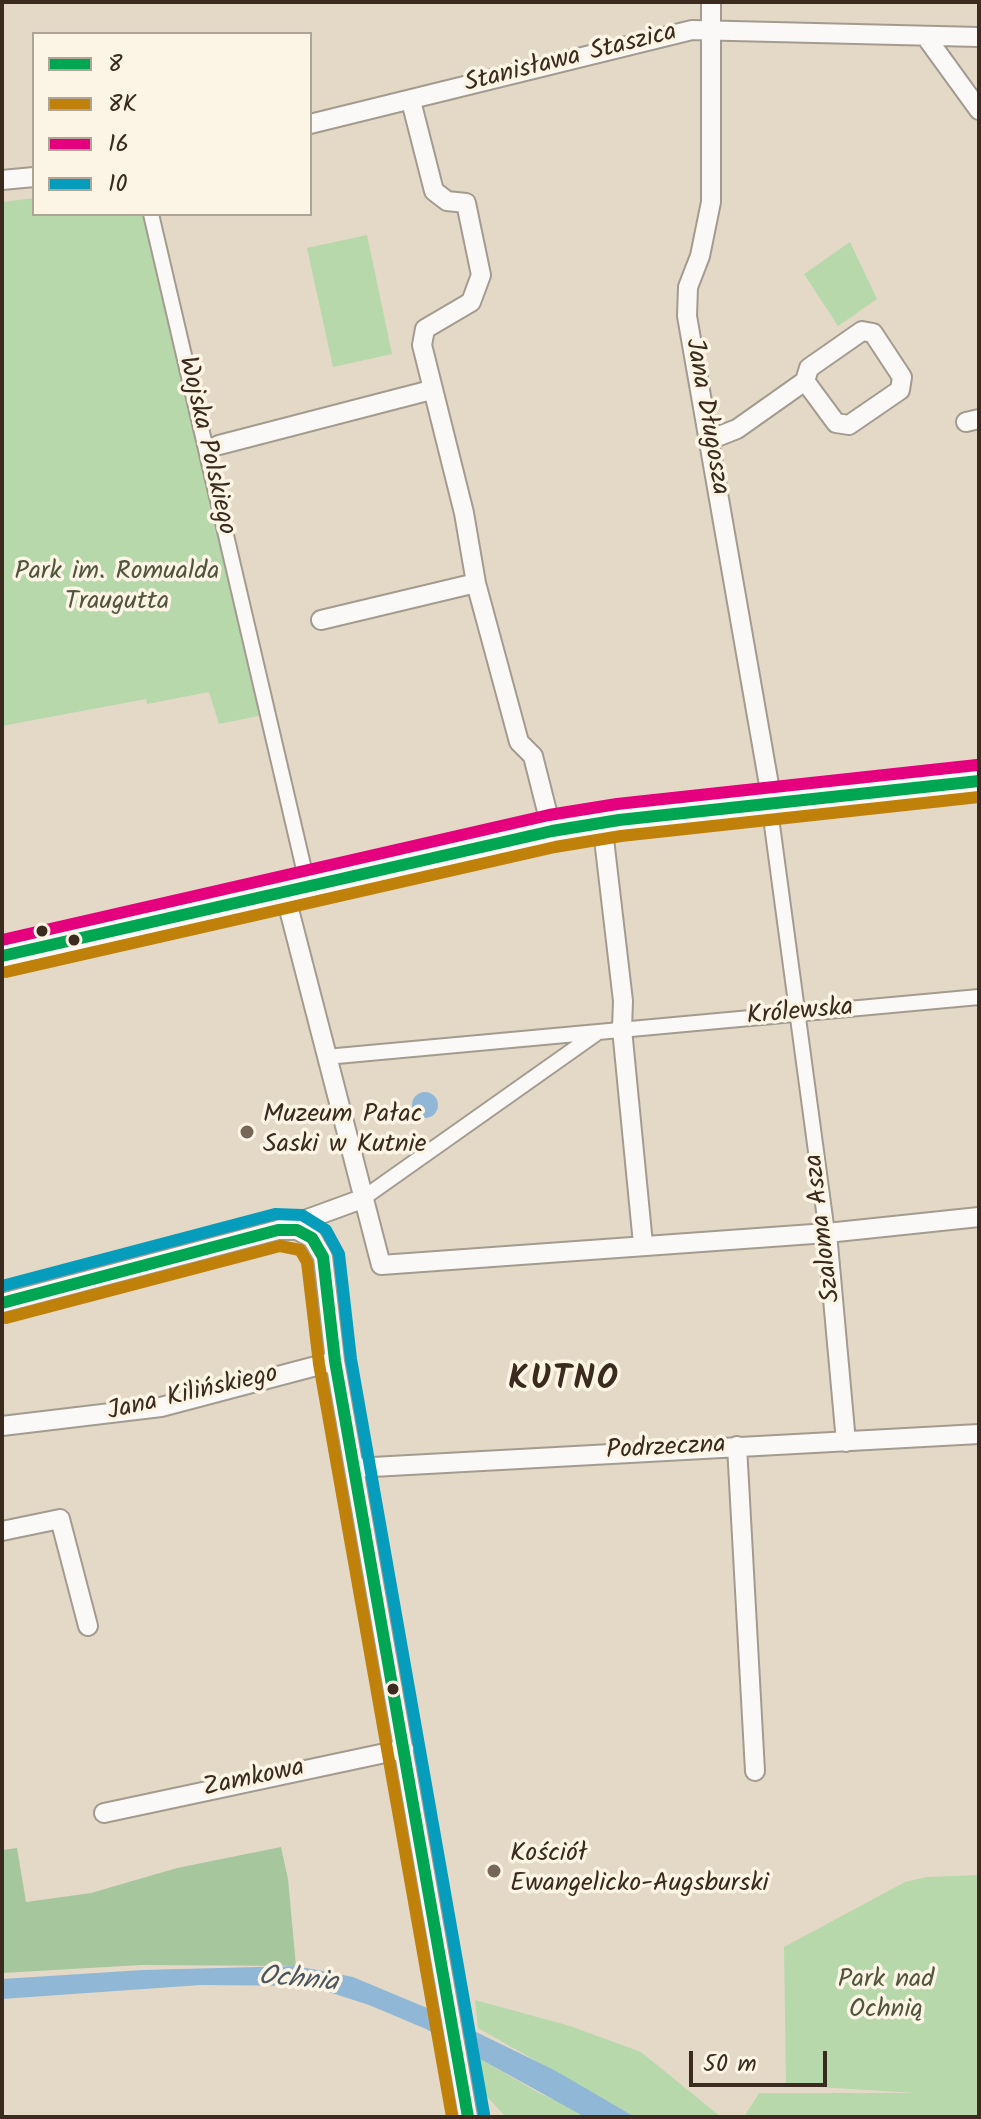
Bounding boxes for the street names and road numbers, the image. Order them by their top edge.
street label: Stanisława Staszica [462,19,680,101]
street label: Jana Długosza [676,336,734,498]
street label: Wojska Polskiego [169,354,241,538]
street label: Królewska [745,994,855,1034]
street label: Szaloma Asza [800,1152,850,1304]
street label: Jana Kilińskiego [105,1360,281,1430]
street label: Podrzeczna [605,1431,727,1469]
street label: Zamkowa [201,1754,307,1806]

